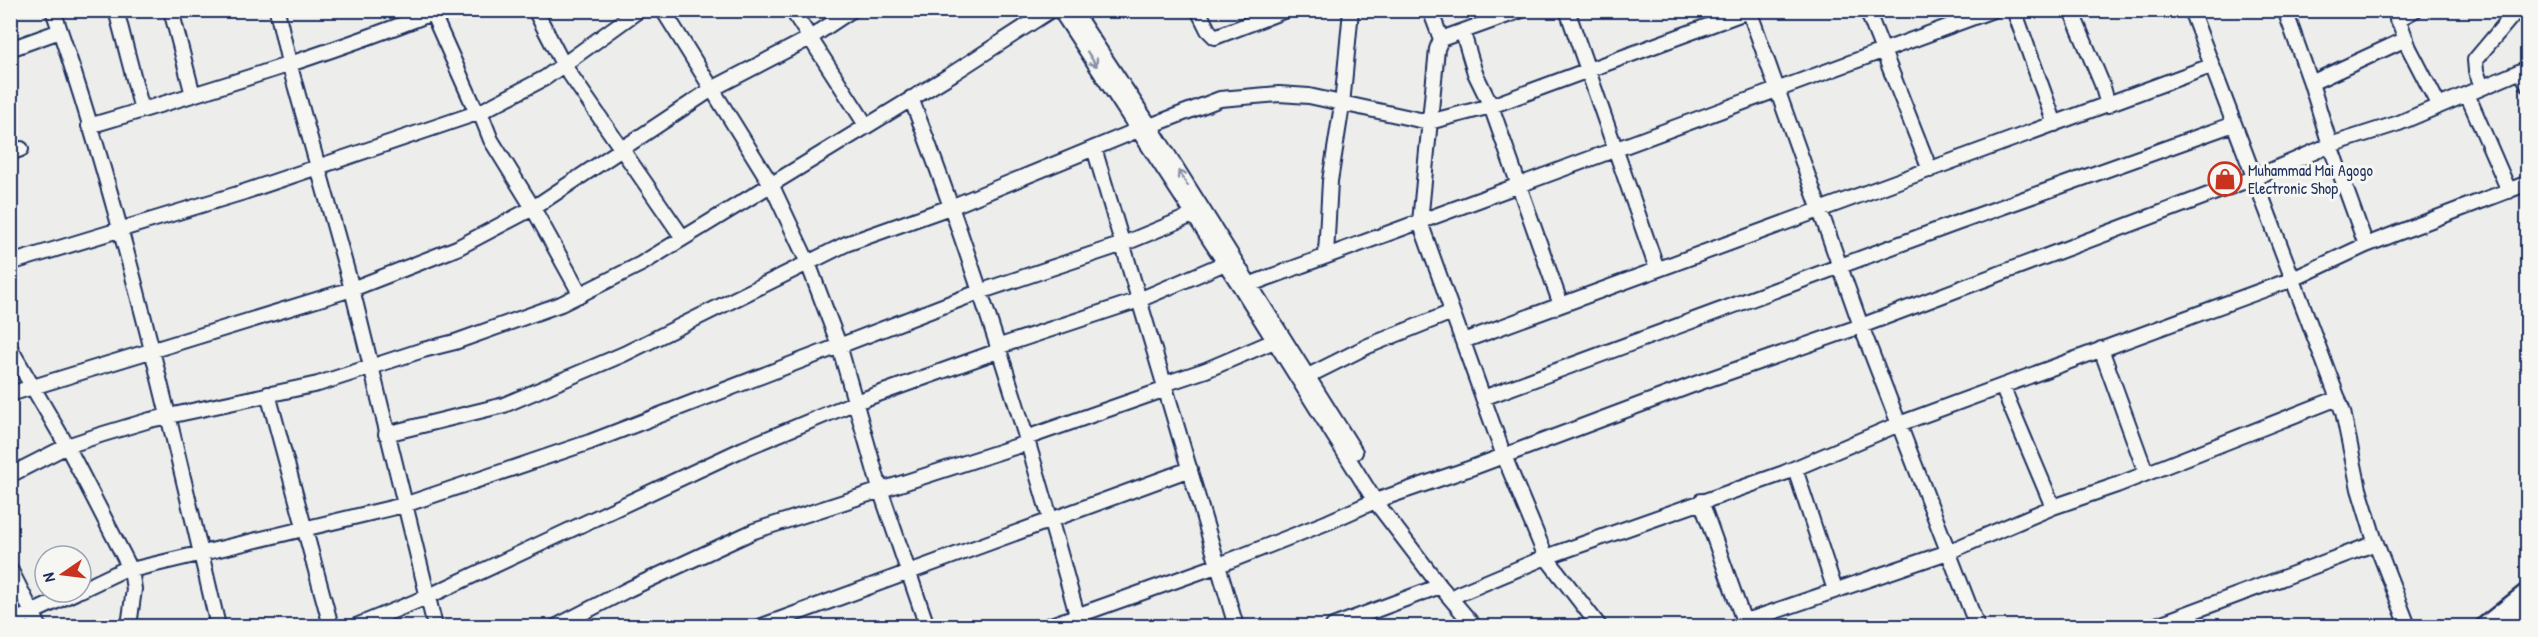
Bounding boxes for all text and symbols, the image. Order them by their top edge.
one-way arrow [1086,51,1098,67]
place label: Muhammad Mai Agogo Electronic Shop [2248,159,2373,199]
shop icon: Muhammad Mai Agogo Electronic Shop [2207,161,2243,197]
one-way arrow [1177,170,1190,187]
north arrow [33,544,93,604]
text: N [37,570,60,584]

